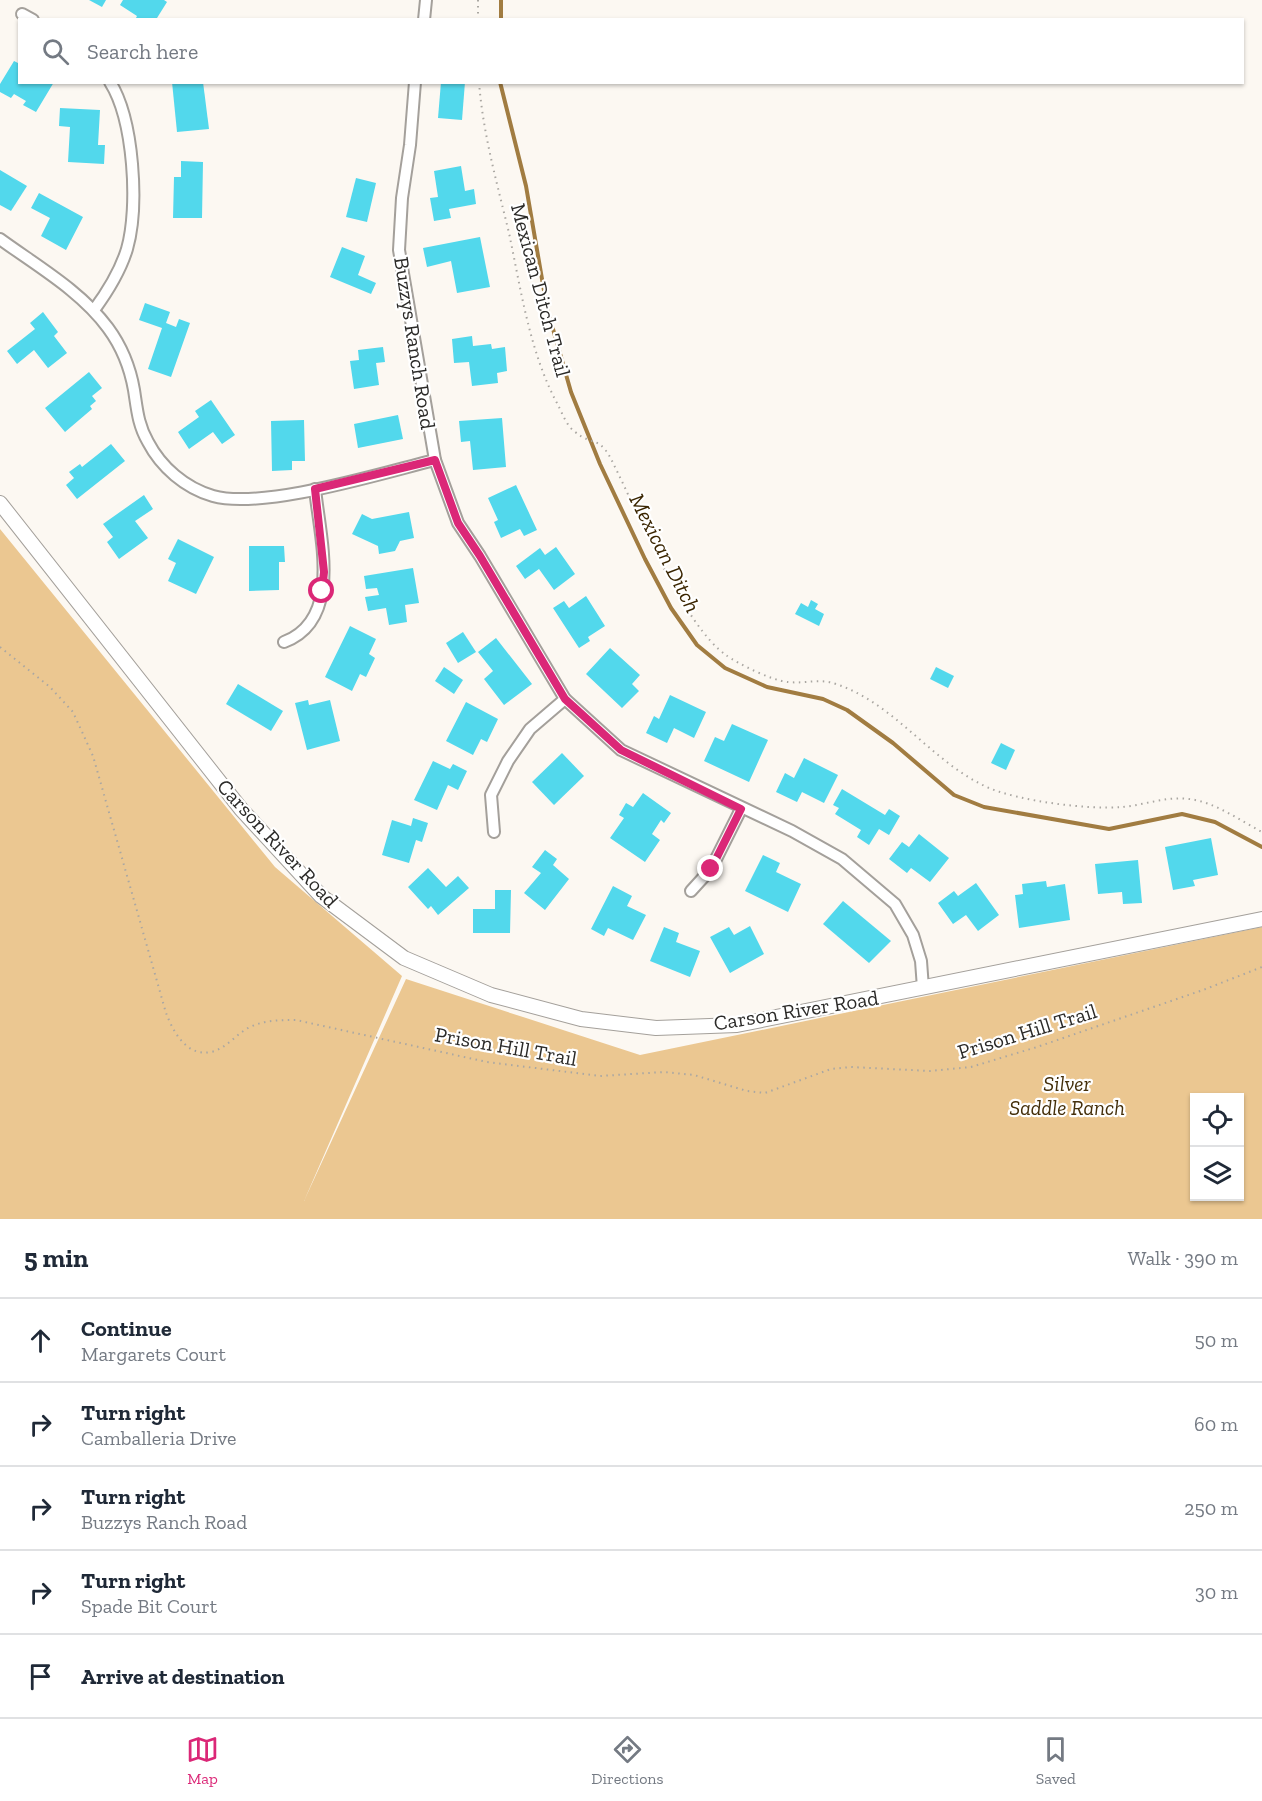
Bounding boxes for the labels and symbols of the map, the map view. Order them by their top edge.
street label: Mexican Ditch Trail [506,201,576,380]
street label: Buzzys Ranch Road [389,255,441,432]
water label: Mexican Ditch [623,489,707,617]
route start [308,577,334,603]
street label: Carson River Road [212,774,344,913]
route end [697,855,723,881]
street label: Carson River Road [712,985,881,1035]
street label: Prison Hill Trail [955,998,1100,1064]
street label: Prison Hill Trail [433,1021,579,1071]
park label: Silver Saddle Ranch [1009,1071,1125,1120]

